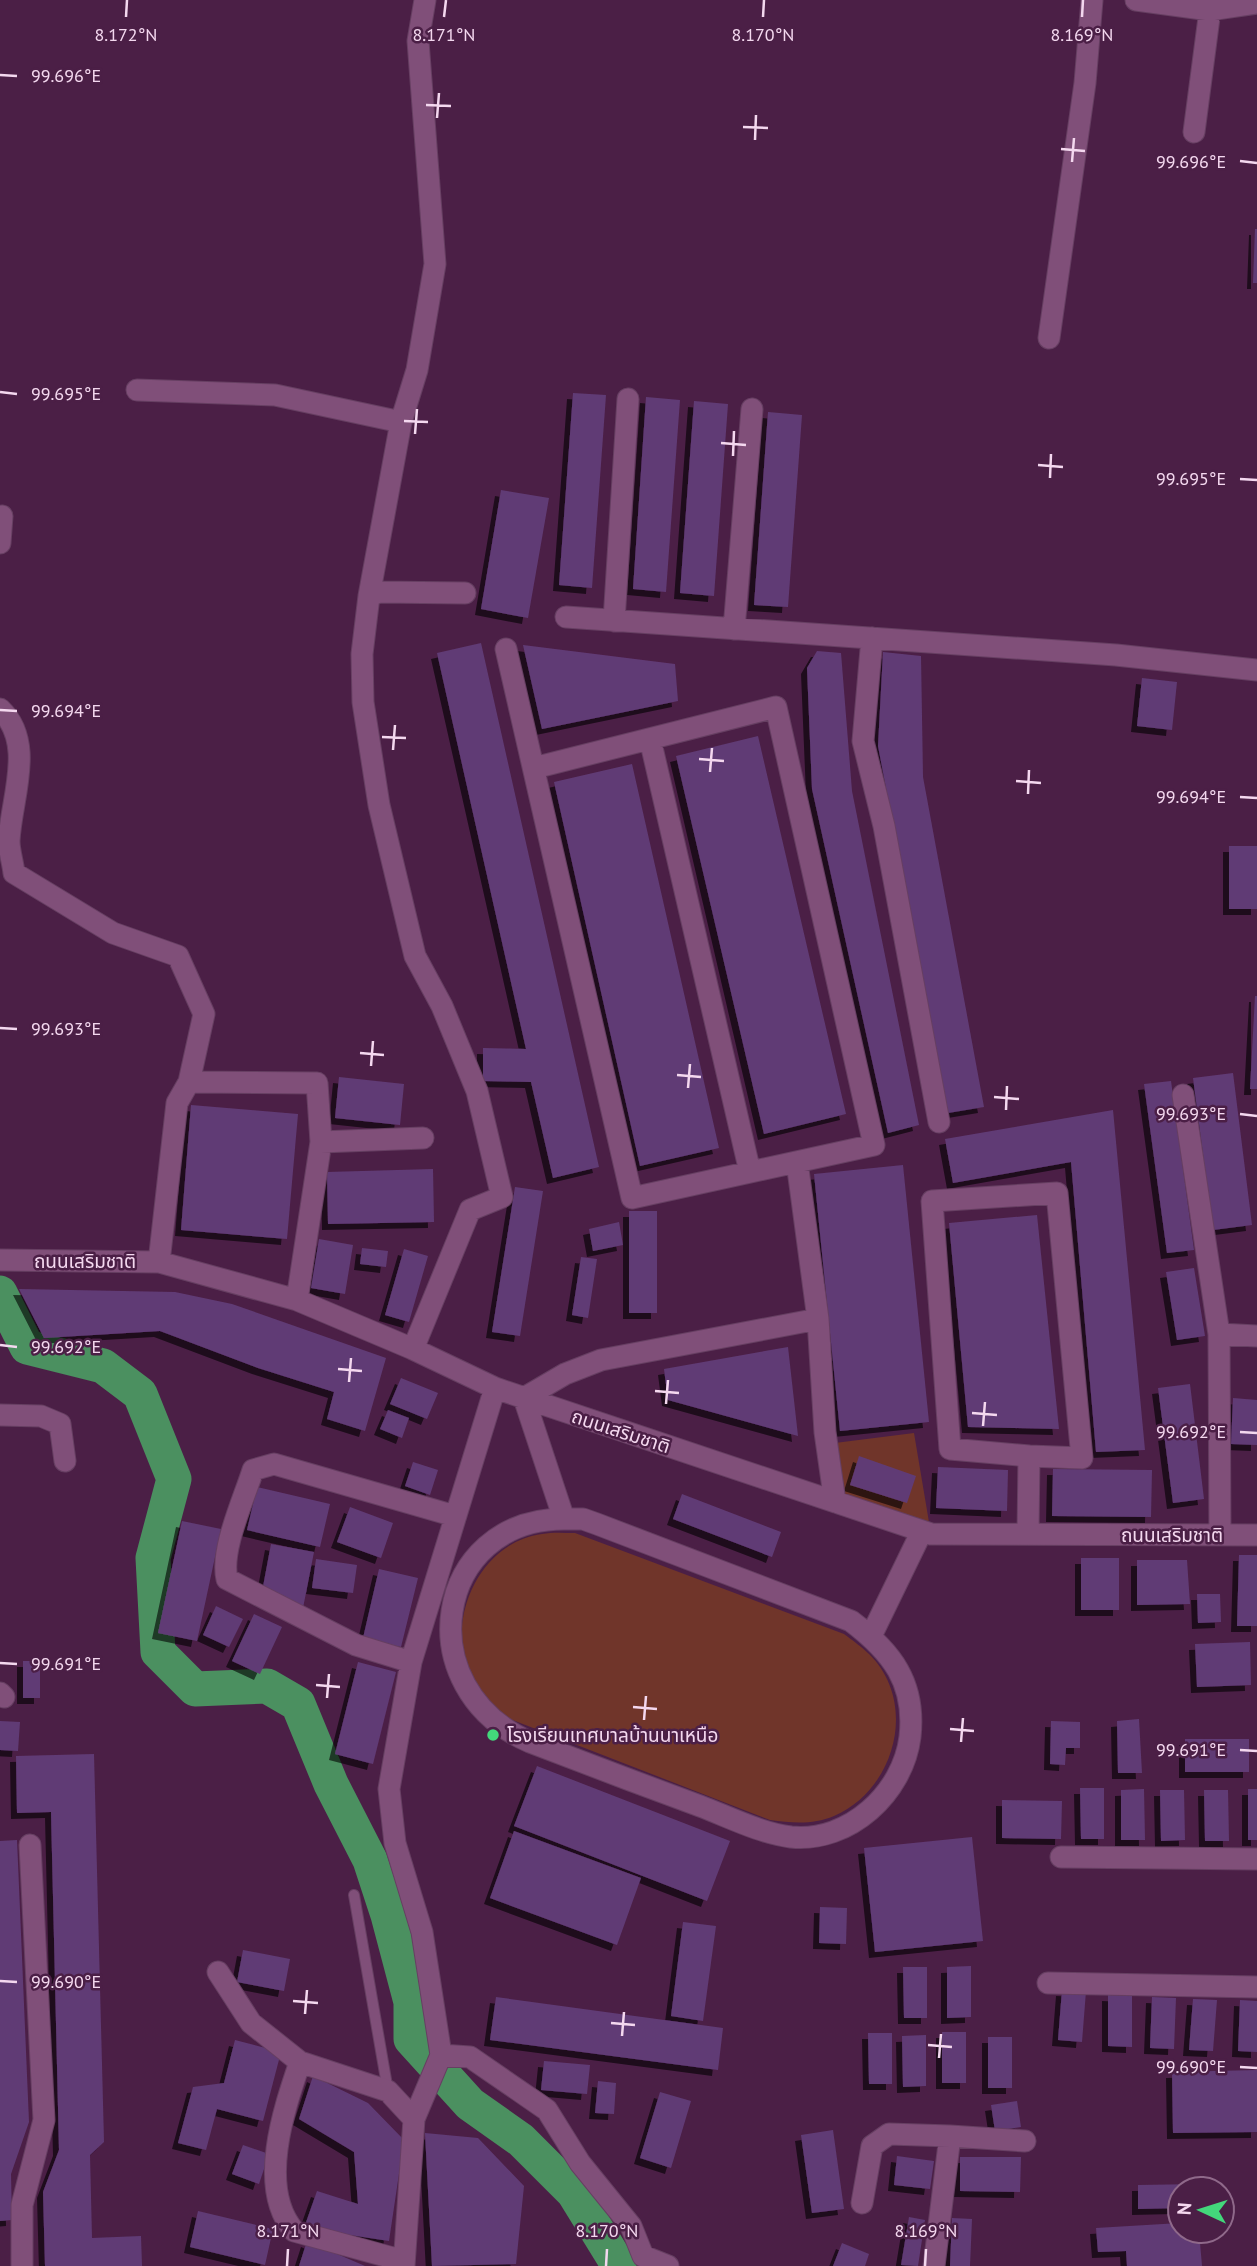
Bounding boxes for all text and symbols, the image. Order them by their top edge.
text: 8.172°N [95,23,157,46]
text: 8.171°N [413,23,475,46]
text: 8.170°N [732,23,794,46]
text: 8.169°N [1051,23,1113,46]
text: 99.696°E [31,64,101,87]
text: 99.696°E [1156,150,1226,173]
text: 99.695°E [31,382,101,405]
text: 99.695°E [1156,467,1226,490]
text: 99.694°E [31,699,101,722]
text: 99.694°E [1156,785,1226,808]
text: 99.693°E [31,1017,101,1040]
text: 99.693°E [1156,1102,1226,1125]
street label: ถนนเสริมชาติ [34,1249,136,1273]
text: 99.692°E [31,1335,101,1358]
street label: ถนนเสริมชาติ [569,1404,673,1458]
text: 99.692°E [1156,1420,1226,1443]
street label: ถนนเสริมชาติ [1121,1523,1223,1547]
text: 99.691°E [31,1652,101,1675]
place label: โรงเรียนเทศบาลบ้านนาเหนือ [507,1723,718,1747]
marker: โรงเรียนเทศบาลบ้านนาเหนือ [485,1727,501,1743]
text: 99.691°E [1156,1738,1226,1761]
text: 99.690°E [31,1970,101,1993]
text: 99.690°E [1156,2055,1226,2078]
north arrow [1166,2175,1236,2245]
text: N [1172,2202,1196,2216]
text: 8.171°N [257,2219,319,2242]
text: 8.170°N [576,2219,638,2242]
text: 8.169°N [895,2219,957,2242]

